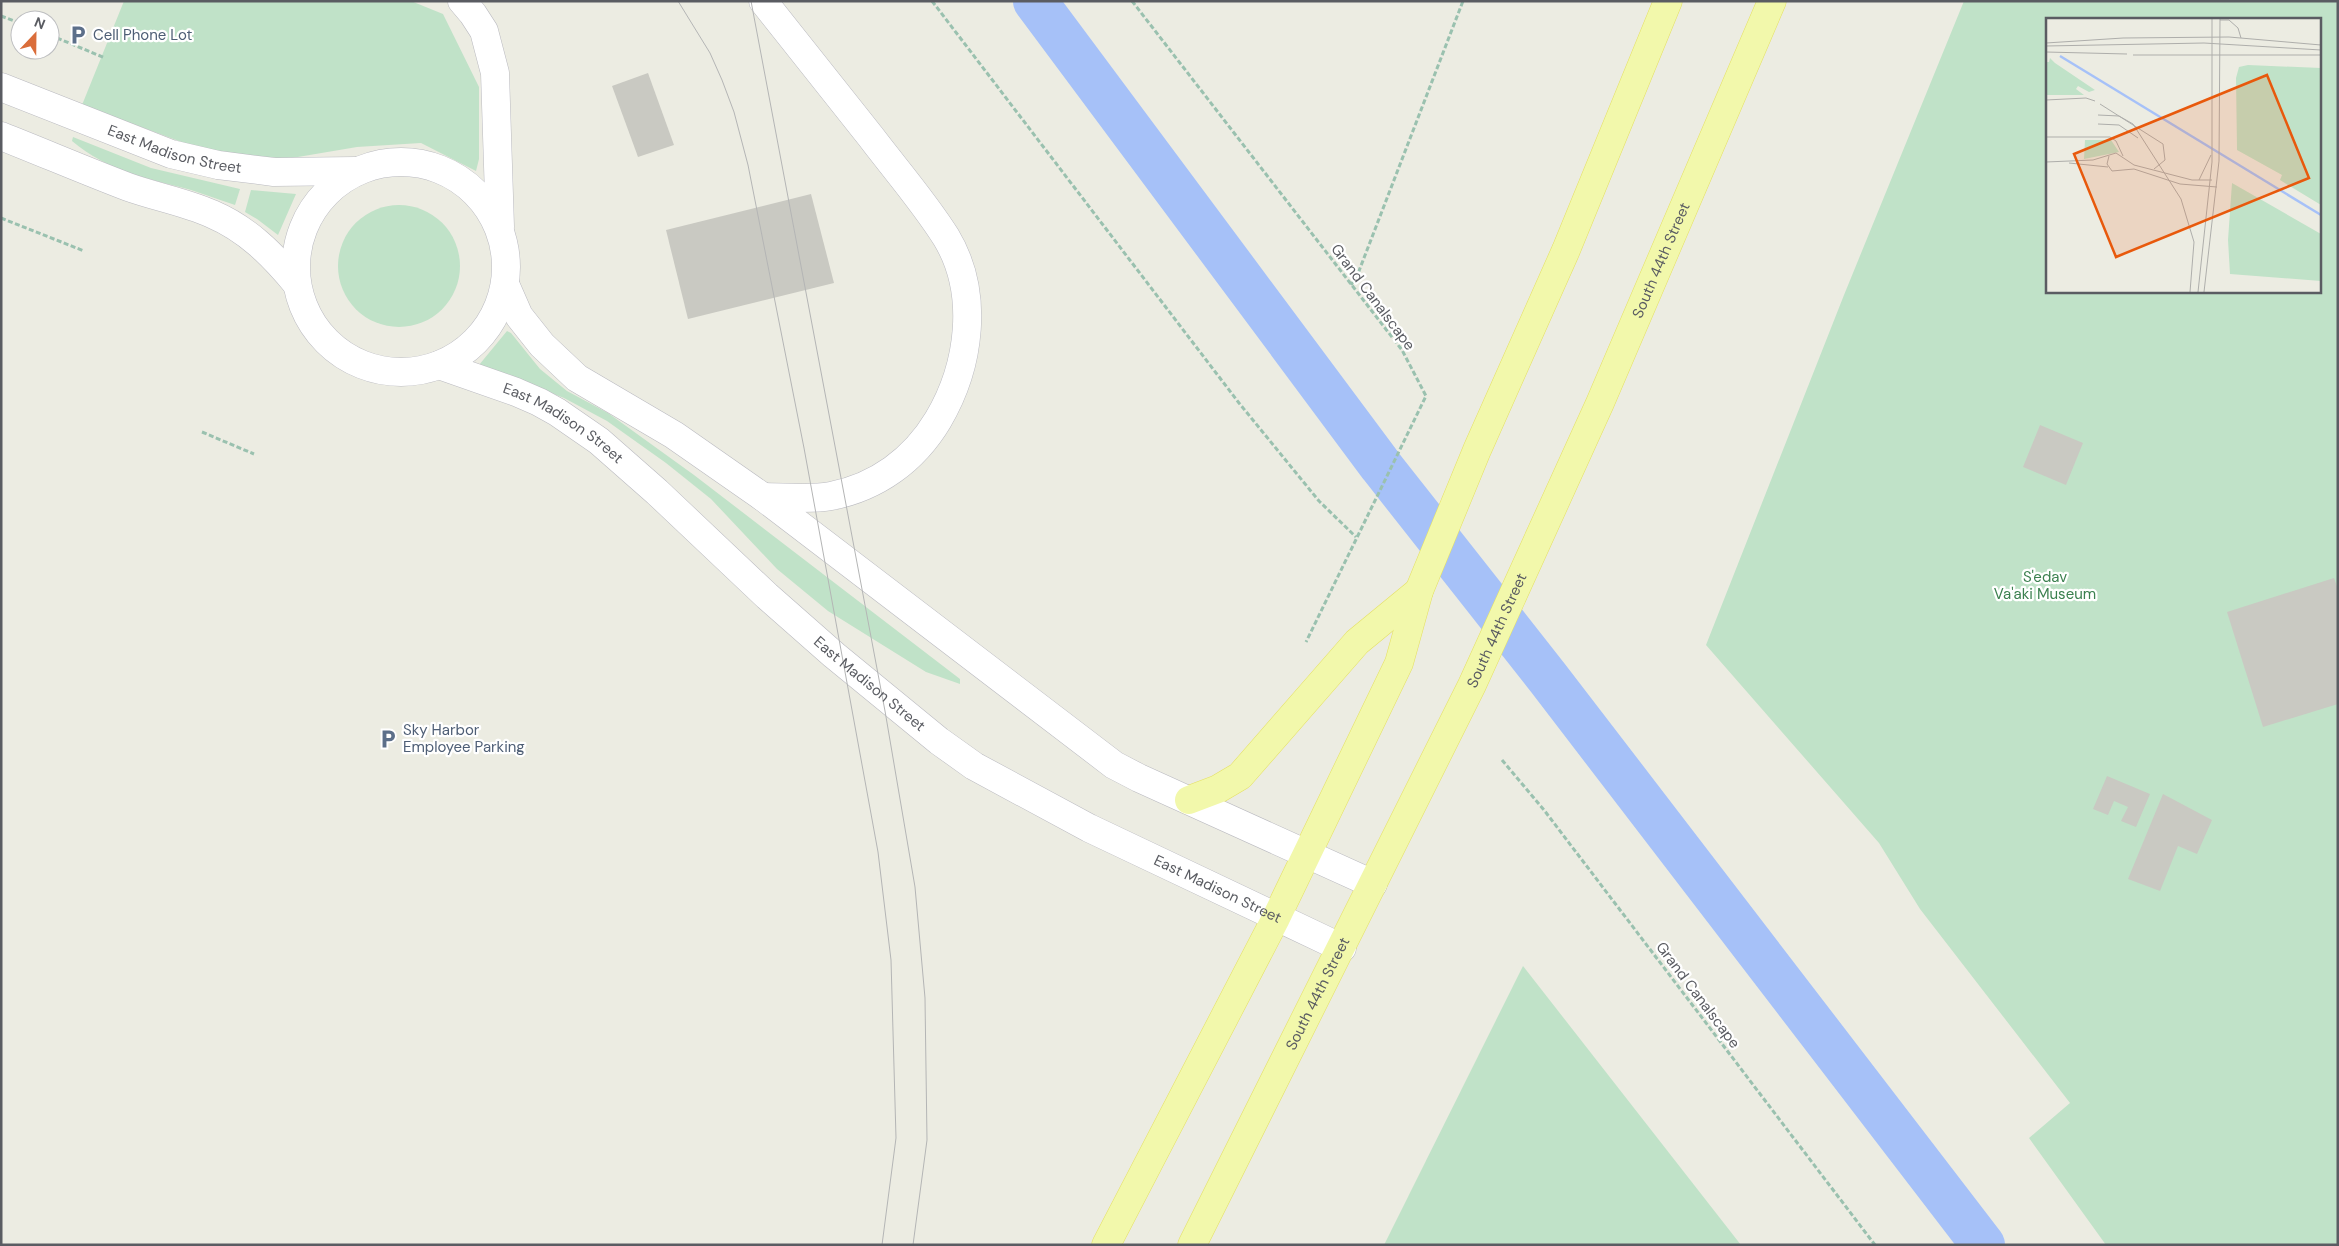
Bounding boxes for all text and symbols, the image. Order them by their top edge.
north arrow [10,10,60,60]
text: N [32,13,48,33]
inset map [2046,18,2322,292]
parking icon: Cell Phone Lot [67,24,89,46]
place label: Cell Phone Lot [93,25,192,45]
street label: East Madison Street [105,120,243,178]
street label: South 44th Street [1627,199,1695,321]
street label: Grand Canalscape [1326,240,1420,354]
street label: East Madison Street [500,378,628,468]
park label: S'edav Va'aki Museum [1994,567,2096,604]
street label: South 44th Street [1462,570,1532,691]
street label: East Madison Street [810,632,930,736]
place label: Sky Harbor Employee Parking [403,720,525,757]
parking icon: Sky Harbor Employee Parking [377,728,399,750]
street label: East Madison Street [1151,850,1285,928]
street label: South 44th Street [1281,934,1354,1054]
street label: Grand Canalscape [1651,938,1745,1052]

